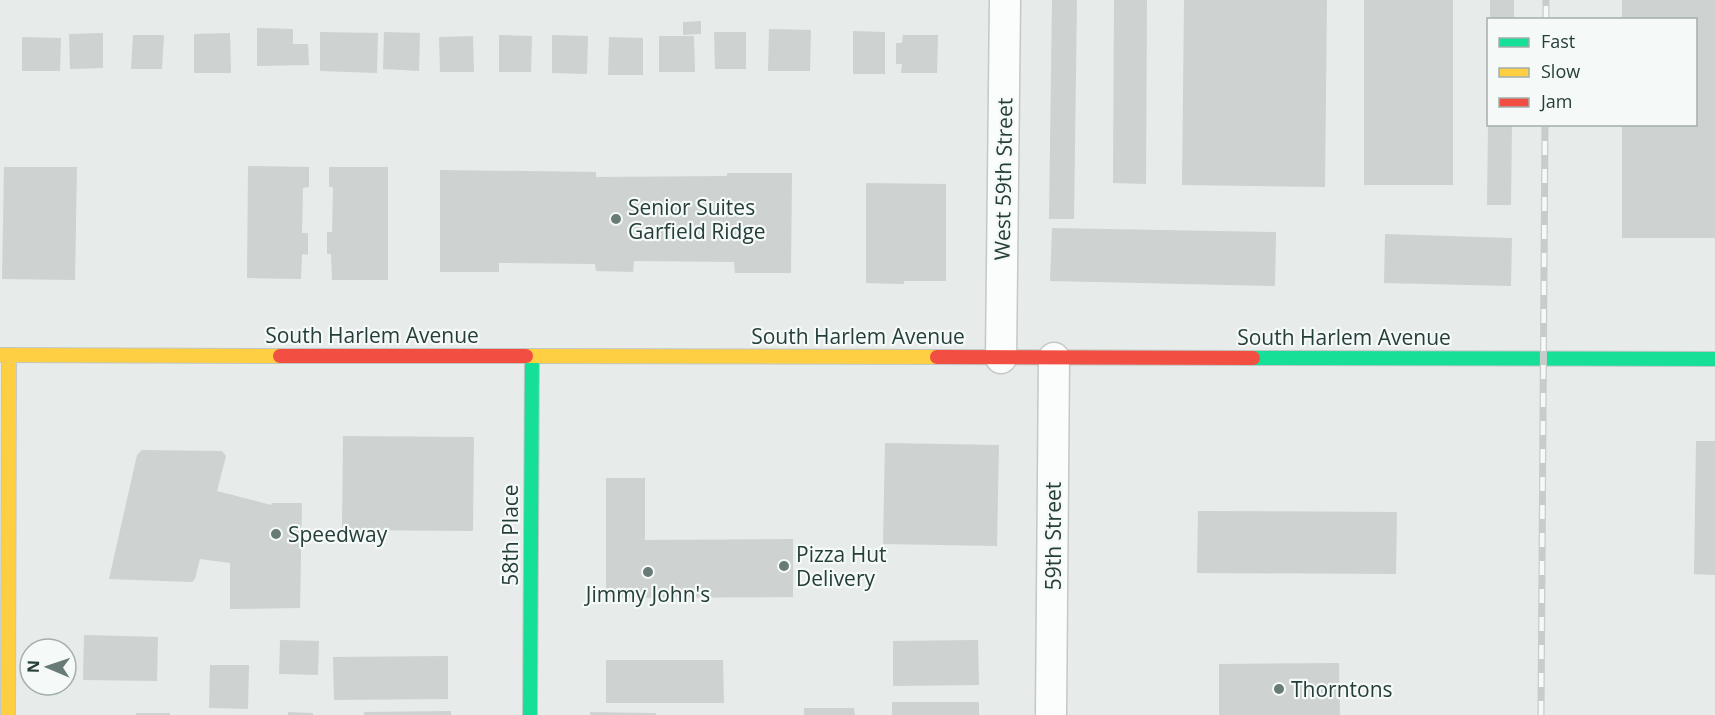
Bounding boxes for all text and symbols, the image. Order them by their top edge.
legend [1487,18,1697,126]
text: Fast [1541,29,1575,53]
text: Slow [1541,59,1580,83]
text: Jam [1539,89,1573,113]
street label: West 59th Street [988,97,1018,261]
place label: Senior Suites Garfield Ridge [628,193,766,245]
marker: Senior Suites Garfield Ridge [609,212,623,226]
street label: South Harlem Avenue [265,321,479,349]
street label: South Harlem Avenue [751,322,965,350]
street label: South Harlem Avenue [1237,323,1451,351]
street label: 59th Street [1039,482,1067,590]
street label: 58th Place [496,484,524,586]
place label: Speedway [288,520,388,548]
marker: Speedway [269,527,283,541]
place label: Pizza Hut Delivery [796,540,887,592]
marker: Pizza Hut Delivery [777,559,791,573]
marker: Jimmy John's [641,565,655,579]
place label: Jimmy John's [584,580,710,608]
north arrow [18,637,78,697]
text: N [22,660,44,673]
place label: Thorntons [1291,675,1393,703]
marker: Thorntons [1272,682,1286,696]

